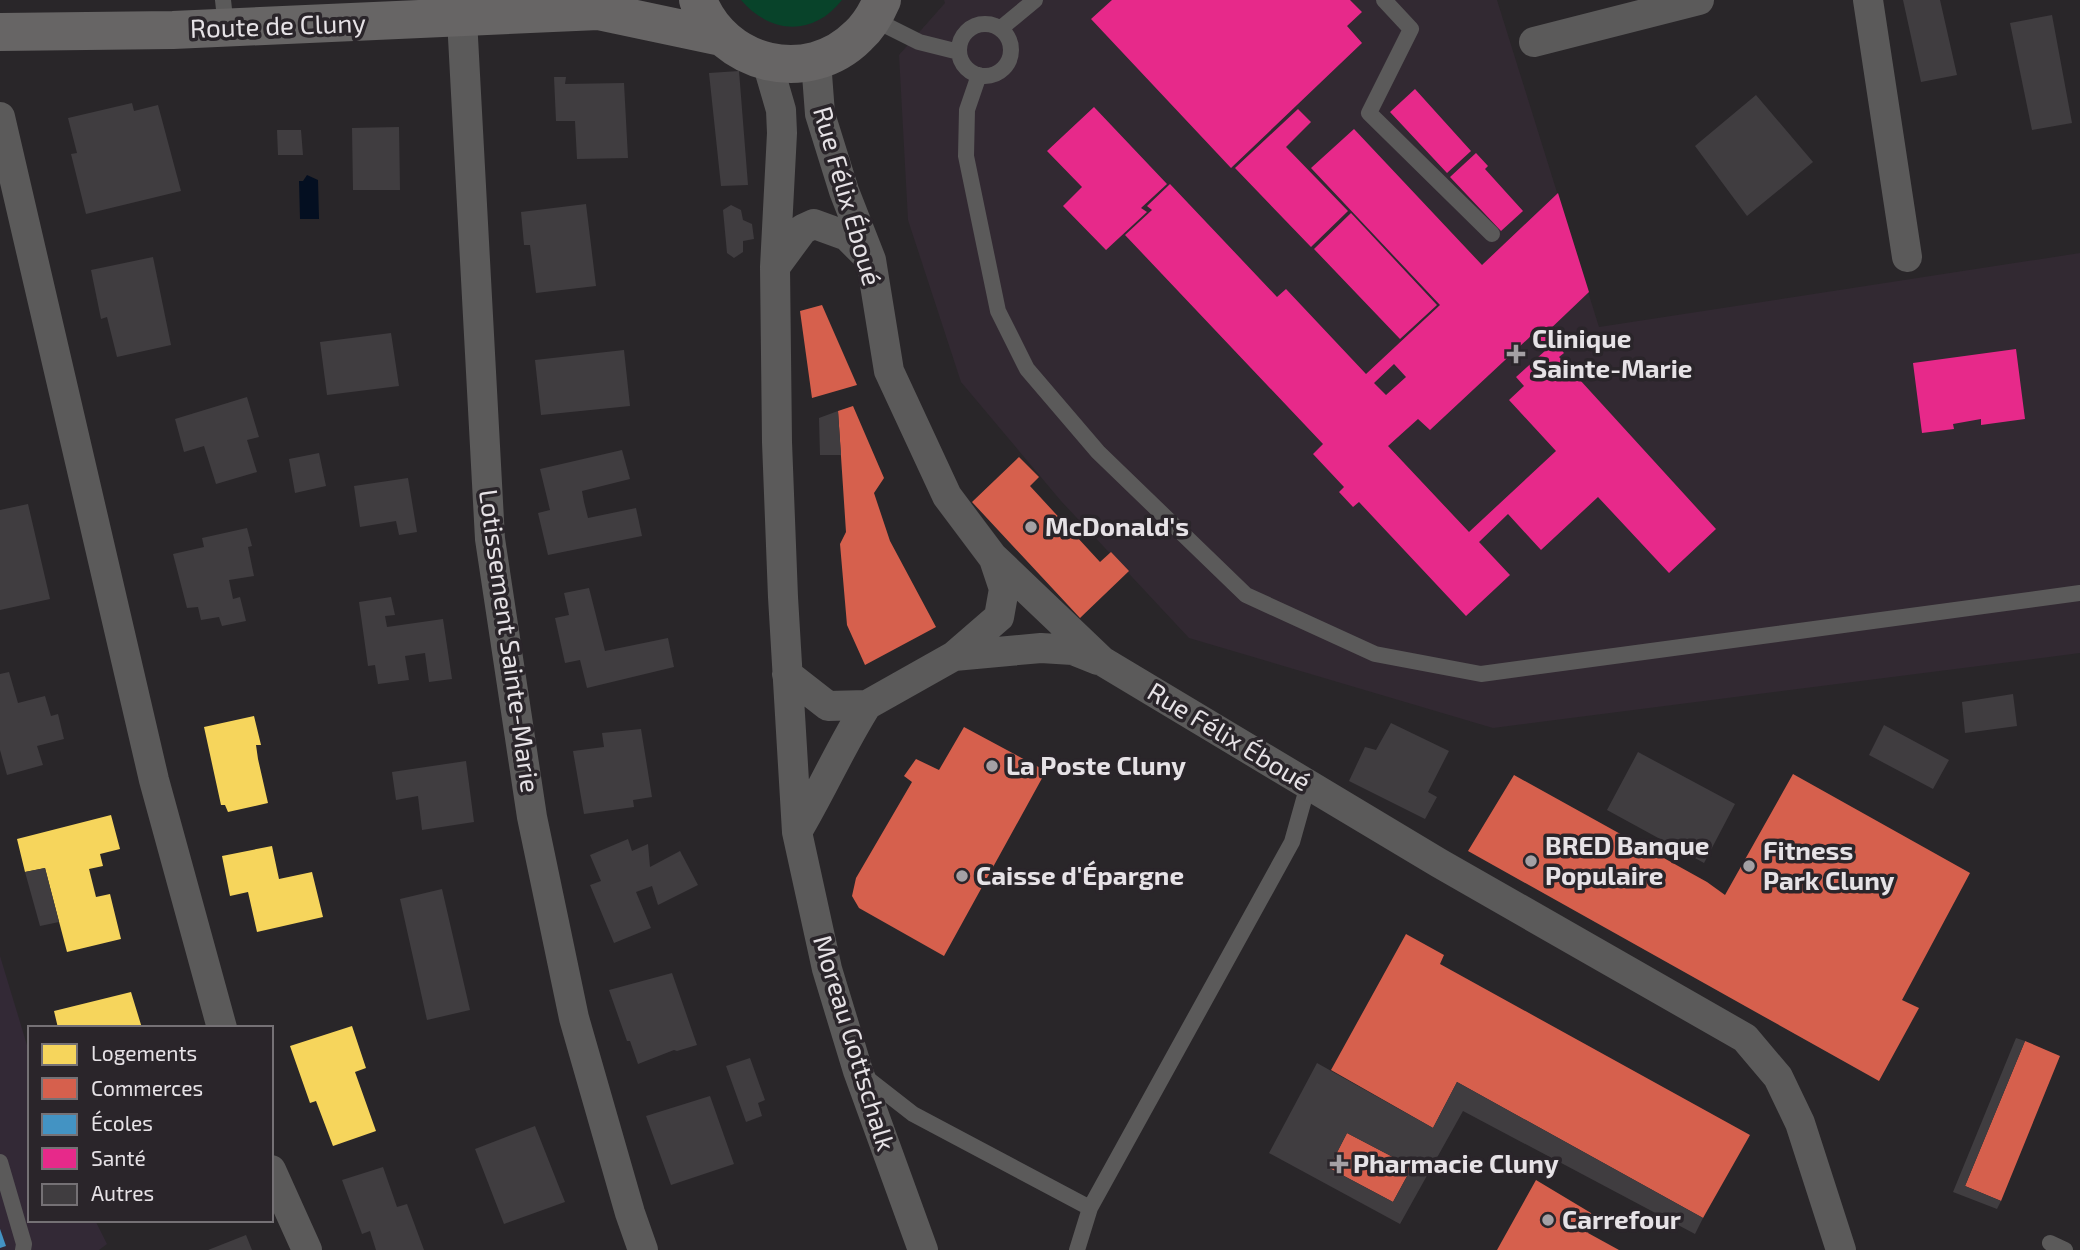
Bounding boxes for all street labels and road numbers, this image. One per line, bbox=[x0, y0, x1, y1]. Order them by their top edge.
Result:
street label: Route de Cluny bbox=[189, 6, 367, 43]
street label: Rue Félix Éboué bbox=[808, 102, 889, 289]
street label: Lotissement Sainte-Marie bbox=[474, 487, 547, 795]
street label: Rue Félix Éboué bbox=[1143, 675, 1317, 797]
street label: Moreau Gottschalk bbox=[808, 931, 903, 1154]

